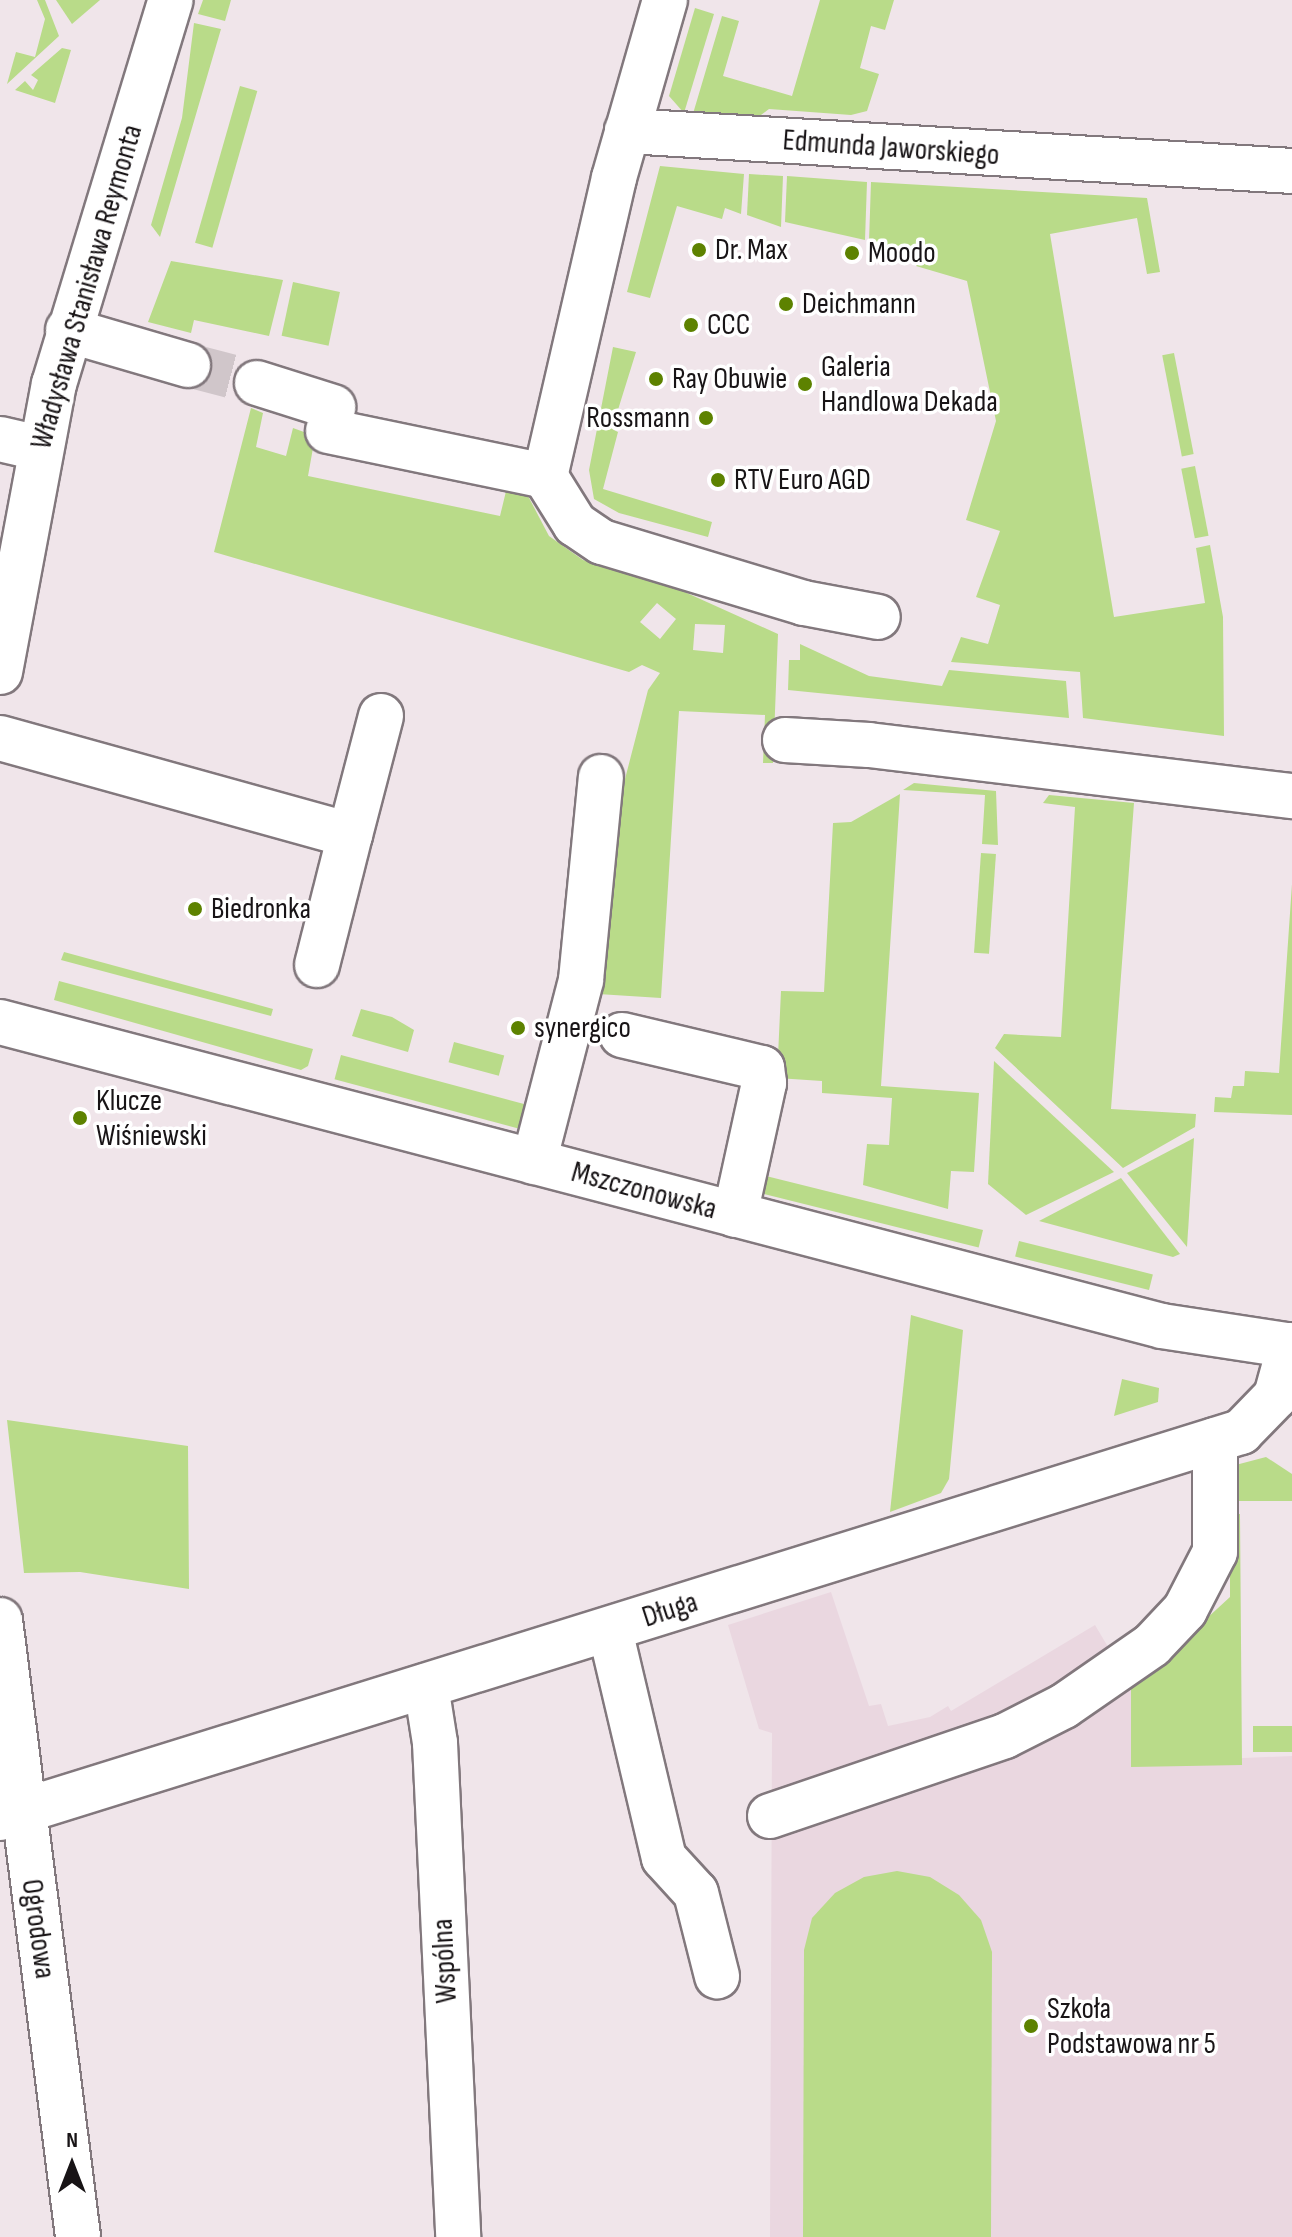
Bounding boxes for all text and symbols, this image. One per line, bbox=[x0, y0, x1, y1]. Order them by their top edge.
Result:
street label: Władysława Stanisława Reymonta bbox=[23, 121, 151, 453]
street label: Edmunda Jaworskiego bbox=[781, 122, 1001, 174]
place label: Dr. Max bbox=[715, 232, 788, 268]
place label: Moodo bbox=[868, 235, 936, 271]
marker: Dr. Max bbox=[690, 241, 708, 259]
marker: Moodo bbox=[843, 244, 861, 262]
place label: Deichmann bbox=[802, 286, 916, 322]
marker: Deichmann bbox=[777, 295, 795, 313]
place label: CCC bbox=[707, 307, 750, 343]
marker: CCC bbox=[682, 316, 700, 334]
place label: Galeria Handlowa Dekada bbox=[821, 349, 998, 420]
place label: Ray Obuwie bbox=[672, 361, 787, 397]
marker: Ray Obuwie bbox=[647, 370, 665, 388]
marker: Galeria Handlowa Dekada bbox=[796, 375, 814, 393]
place label: Rossmann bbox=[586, 400, 690, 436]
marker: Rossmann bbox=[697, 409, 715, 427]
place label: RTV Euro AGD bbox=[734, 462, 871, 498]
marker: RTV Euro AGD bbox=[709, 471, 727, 489]
place label: Biedronka bbox=[211, 891, 311, 927]
marker: Biedronka bbox=[186, 900, 204, 918]
place label: synergico bbox=[534, 1010, 631, 1046]
marker: synergico bbox=[509, 1019, 527, 1037]
place label: Klucze Wiśniewski bbox=[96, 1083, 207, 1154]
marker: Klucze Wiśniewski bbox=[71, 1109, 89, 1127]
street label: Mszczonowska bbox=[567, 1154, 721, 1228]
street label: Długa bbox=[638, 1584, 702, 1636]
street label: Ogrodowa bbox=[13, 1877, 63, 1981]
street label: Wspólna bbox=[425, 1918, 465, 2004]
place label: Szkoła Podstawowa nr 5 bbox=[1047, 1991, 1216, 2062]
marker: Szkoła Podstawowa nr 5 bbox=[1022, 2017, 1040, 2035]
north arrow bbox=[32, 2125, 112, 2205]
text: N bbox=[66, 2127, 78, 2154]

